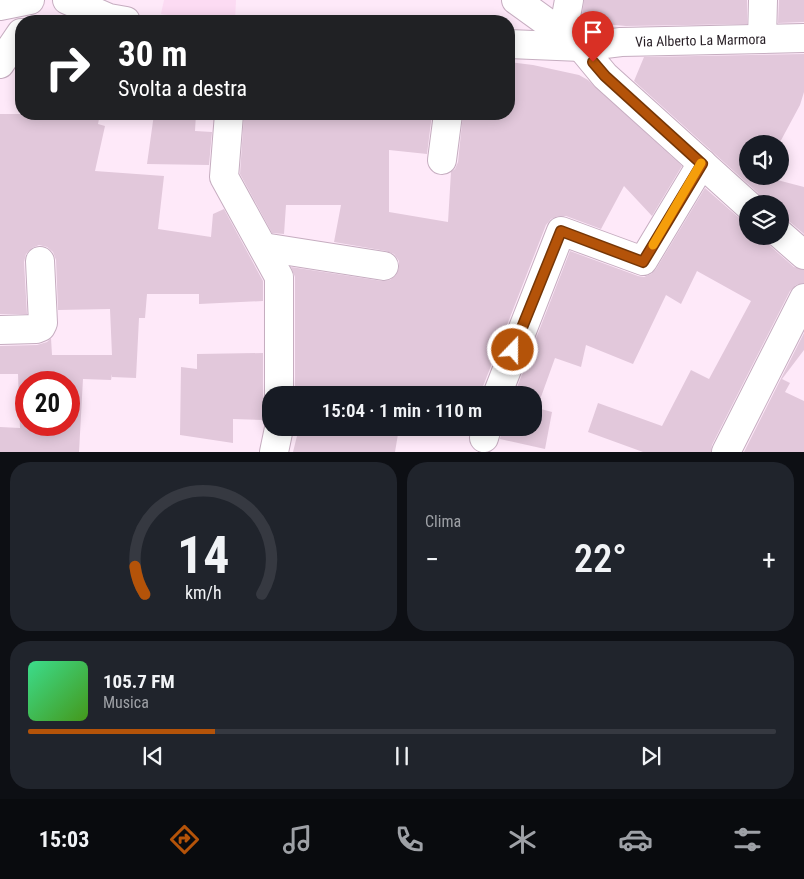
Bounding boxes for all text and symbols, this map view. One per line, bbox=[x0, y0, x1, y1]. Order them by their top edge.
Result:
pin bbox=[572, 11, 614, 62]
icon: arrive bbox=[579, 18, 607, 46]
street label: Via Alberto La Marmora bbox=[635, 31, 766, 50]
text: 30 m bbox=[118, 34, 187, 75]
icon: right bbox=[35, 35, 100, 100]
text: Svolta a destra bbox=[118, 76, 247, 101]
map controls bbox=[739, 135, 789, 245]
button: sound bbox=[739, 135, 789, 185]
button: layers bbox=[739, 195, 789, 245]
position arrow bbox=[486, 323, 538, 375]
speed limit sign: 20 bbox=[15, 371, 80, 436]
text: 15:04 · 1 min · 110 m bbox=[322, 399, 482, 422]
text: Clima bbox=[425, 512, 461, 531]
text: 14 bbox=[177, 525, 230, 586]
text: 22° bbox=[574, 537, 627, 581]
text: − bbox=[425, 543, 439, 576]
text: + bbox=[762, 543, 776, 576]
text: km/h bbox=[185, 582, 222, 603]
text: 105.7 FM bbox=[103, 670, 175, 693]
text: Musica bbox=[103, 693, 149, 712]
icon: previous bbox=[139, 742, 167, 770]
icon: pause bbox=[388, 742, 416, 770]
icon: next bbox=[637, 742, 665, 770]
icon: directions bbox=[167, 822, 202, 857]
icon: music bbox=[280, 822, 315, 857]
icon: phone bbox=[392, 822, 427, 857]
icon: climate bbox=[505, 822, 540, 857]
icon: car bbox=[618, 822, 653, 857]
icon: filters bbox=[730, 822, 765, 857]
text: 15:03 bbox=[39, 827, 89, 852]

